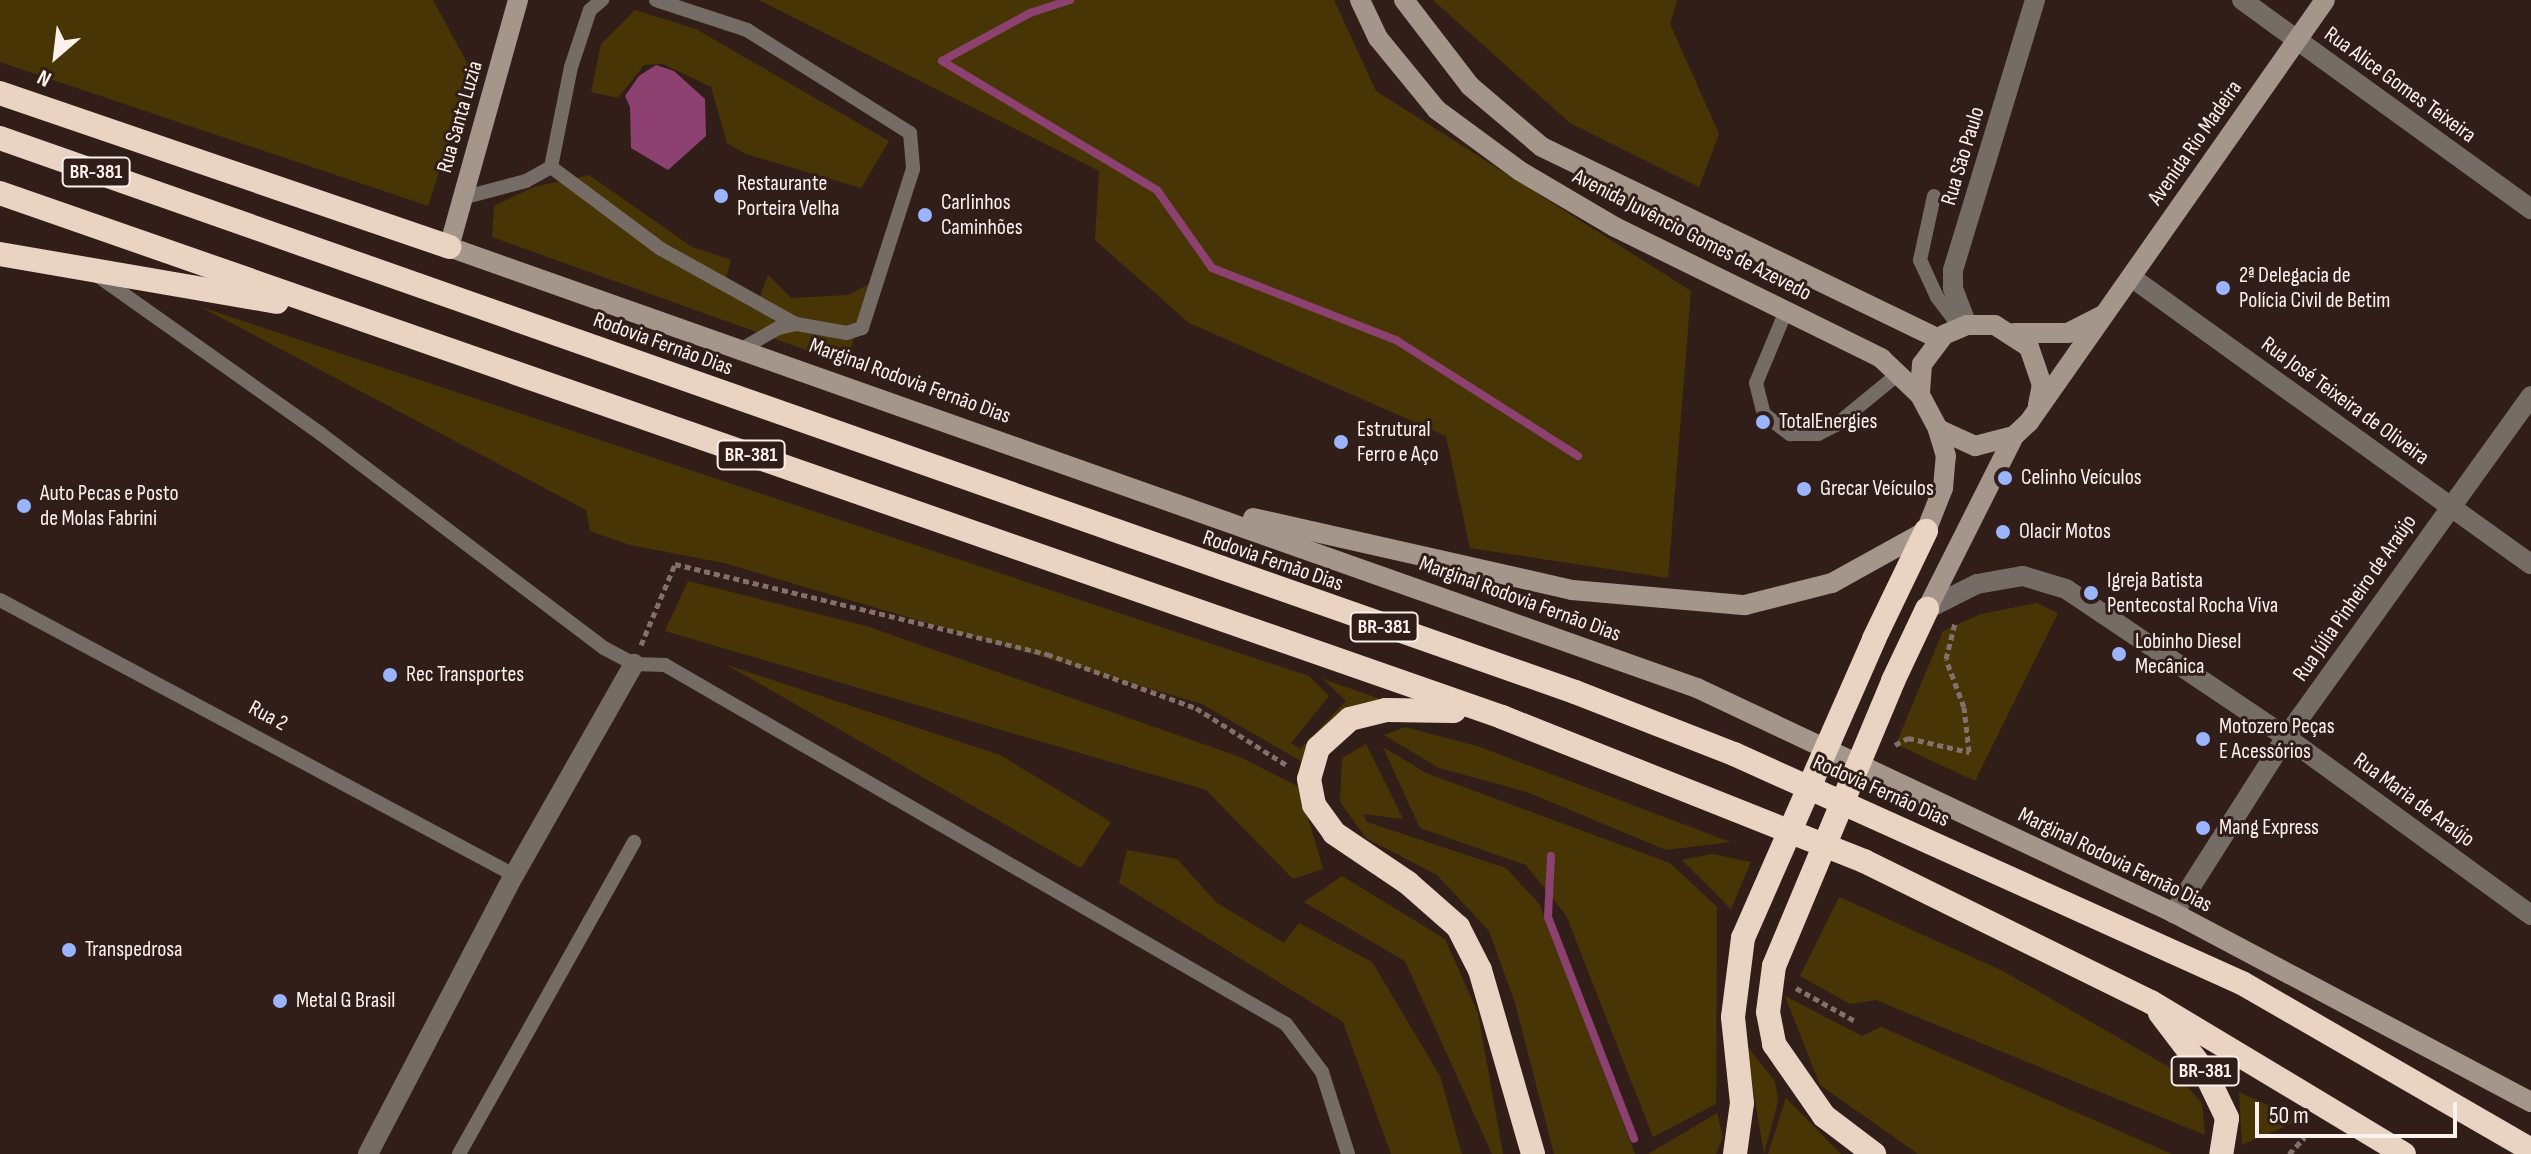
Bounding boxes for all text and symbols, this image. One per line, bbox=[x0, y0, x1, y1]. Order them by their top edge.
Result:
north arrow bbox=[16, 16, 96, 96]
street label: Rua Alice Gomes Teixeira bbox=[2319, 21, 2481, 149]
street label: Rua Santa Luzia bbox=[431, 58, 489, 176]
text: N bbox=[33, 63, 56, 92]
street label: Avenida Rio Madeira bbox=[2142, 76, 2248, 210]
street label: Rua São Paulo bbox=[1936, 103, 1990, 209]
road number: BR-381 bbox=[60, 156, 132, 188]
street label: Avenida Juvêncio Gomes de Azevedo bbox=[1568, 163, 1816, 307]
place label: Restaurante Porteira Velha bbox=[737, 170, 839, 222]
marker: Restaurante Porteira Velha bbox=[712, 187, 730, 205]
place label: Carlinhos Caminhões bbox=[941, 189, 1023, 240]
marker: Carlinhos Caminhões bbox=[916, 206, 934, 224]
place label: 2ª Delegacia de Polícia Civil de Betim bbox=[2239, 262, 2390, 314]
marker: 2ª Delegacia de Polícia Civil de Betim bbox=[2214, 279, 2232, 297]
street label: Rodovia Fernão Dias bbox=[590, 307, 736, 381]
street label: Rua José Teixeira de Oliveira bbox=[2256, 331, 2434, 471]
street label: Marginal Rodovia Fernão Dias bbox=[806, 332, 1014, 430]
place label: TotalEnergies bbox=[1779, 409, 1877, 435]
marker: TotalEnergies bbox=[1754, 413, 1772, 431]
place label: Estrutural Ferro e Aço bbox=[1357, 416, 1439, 468]
marker: Estrutural Ferro e Aço bbox=[1332, 433, 1350, 451]
road number: BR-381 bbox=[715, 439, 787, 471]
place label: Celinho Veículos bbox=[2021, 465, 2142, 491]
marker: Celinho Veículos bbox=[1996, 469, 2014, 487]
place label: Grecar Veículos bbox=[1820, 476, 1934, 502]
place label: Auto Pecas e Posto de Molas Fabrini bbox=[40, 480, 179, 532]
marker: Grecar Veículos bbox=[1795, 480, 1813, 498]
marker: Auto Pecas e Posto de Molas Fabrini bbox=[15, 497, 33, 515]
street label: Rua Júlia Pinheiro de Araújo bbox=[2288, 510, 2422, 686]
place label: Olacir Motos bbox=[2019, 519, 2111, 545]
marker: Olacir Motos bbox=[1994, 523, 2012, 541]
street label: Rodovia Fernão Dias bbox=[1199, 525, 1347, 597]
street label: Marginal Rodovia Fernão Dias bbox=[1416, 550, 1624, 648]
place label: Igreja Batista Pentecostal Rocha Viva bbox=[2107, 567, 2278, 618]
marker: Igreja Batista Pentecostal Rocha Viva bbox=[2082, 584, 2100, 602]
road number: BR-381 bbox=[1348, 611, 1420, 643]
place label: Lobinho Diesel Mecânica bbox=[2135, 628, 2241, 680]
marker: Lobinho Diesel Mecânica bbox=[2110, 645, 2128, 663]
place label: Rec Transportes bbox=[406, 662, 524, 688]
marker: Rec Transportes bbox=[381, 666, 399, 684]
street label: Rua 2 bbox=[244, 695, 292, 737]
place label: Motozero Peças E Acessórios bbox=[2219, 713, 2335, 764]
marker: Motozero Peças E Acessórios bbox=[2194, 730, 2212, 748]
street label: Rua Maria de Araújo bbox=[2348, 747, 2480, 853]
street label: Rodovia Fernão Dias bbox=[1809, 749, 1953, 833]
street label: Marginal Rodovia Fernão Dias bbox=[2014, 802, 2216, 918]
place label: Mang Express bbox=[2219, 815, 2319, 841]
marker: Mang Express bbox=[2194, 819, 2212, 837]
place label: Transpedrosa bbox=[85, 937, 183, 963]
marker: Transpedrosa bbox=[60, 941, 78, 959]
place label: Metal G Brasil bbox=[296, 988, 395, 1014]
marker: Metal G Brasil bbox=[271, 992, 289, 1010]
road number: BR-381 bbox=[2169, 1055, 2241, 1087]
scale bar bbox=[2259, 1086, 2461, 1136]
text: 50 m bbox=[2269, 1101, 2309, 1130]

